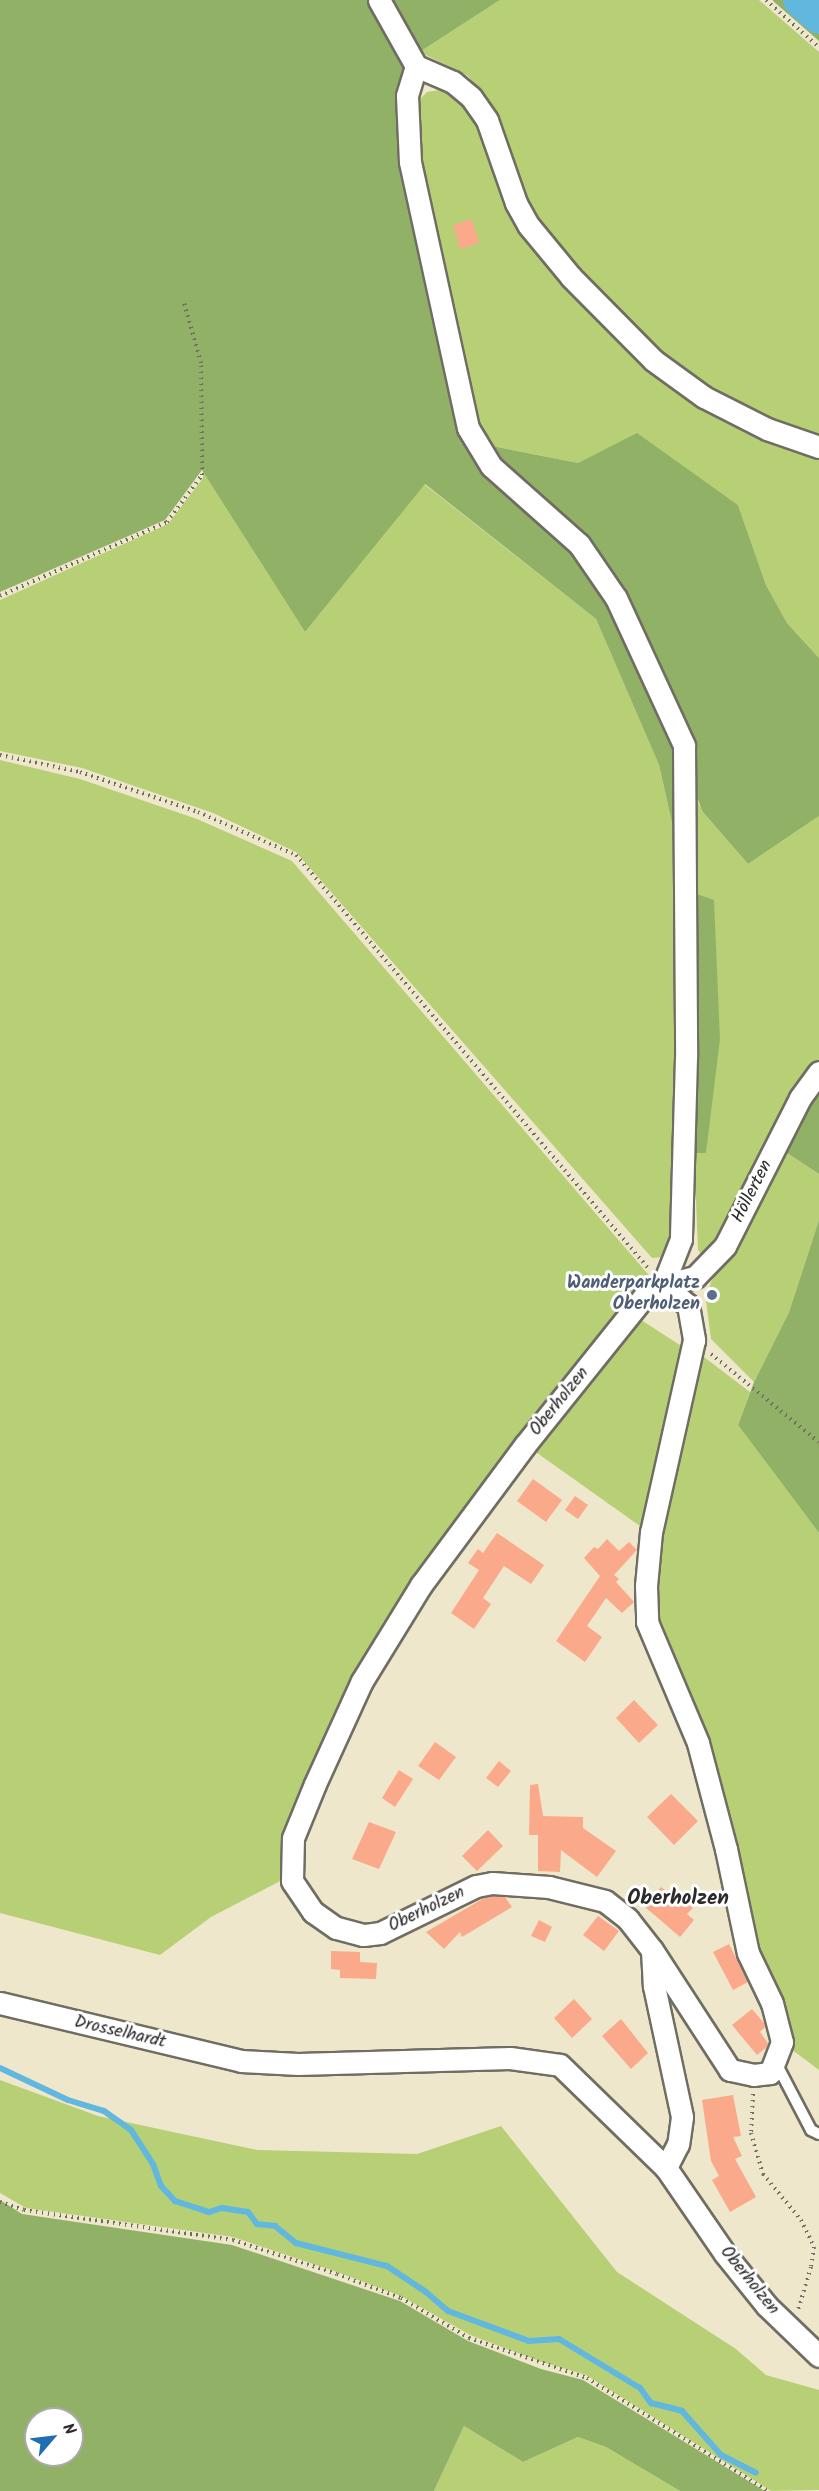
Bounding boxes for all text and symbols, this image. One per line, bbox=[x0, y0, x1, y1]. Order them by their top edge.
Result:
street label: Höllerten bbox=[728, 1157, 778, 1227]
place label: Wanderparkplatz Oberholzen bbox=[567, 1274, 700, 1316]
marker: Wanderparkplatz Oberholzen bbox=[705, 1288, 719, 1302]
street label: Oberholzen bbox=[526, 1363, 594, 1441]
street label: Oberholzen bbox=[385, 1882, 469, 1938]
district label: Oberholzen bbox=[627, 1886, 729, 1912]
street label: Drosselhardt bbox=[72, 2012, 168, 2054]
street label: Oberholzen bbox=[715, 2242, 783, 2320]
north arrow bbox=[24, 2407, 84, 2467]
text: N bbox=[55, 2419, 82, 2440]

